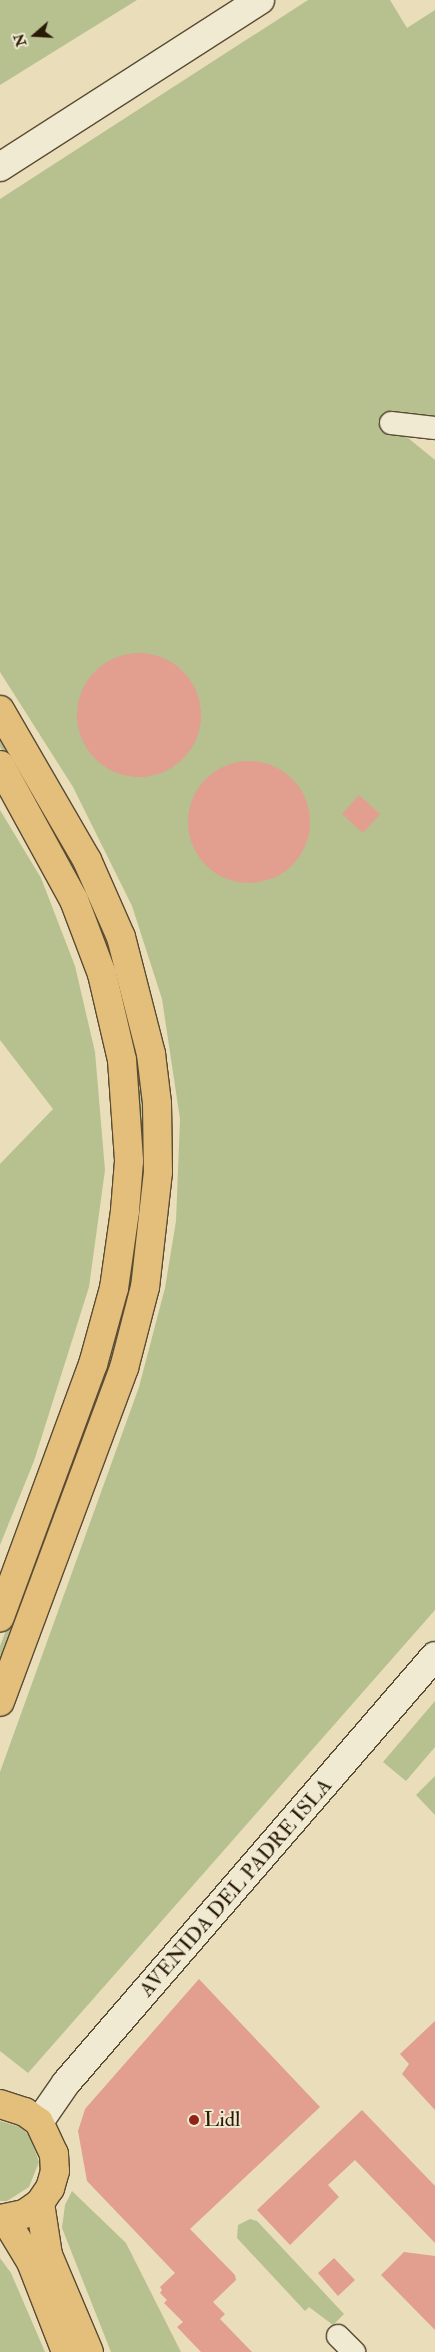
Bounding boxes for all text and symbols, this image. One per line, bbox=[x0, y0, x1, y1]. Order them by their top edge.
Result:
north arrow bbox=[10, 10, 60, 60]
text: N bbox=[10, 31, 30, 49]
street label: AVENIDA DEL PADRE ISLA bbox=[134, 1774, 338, 2002]
place label: Lidl bbox=[204, 2107, 240, 2133]
marker: Lidl bbox=[188, 2114, 200, 2126]

